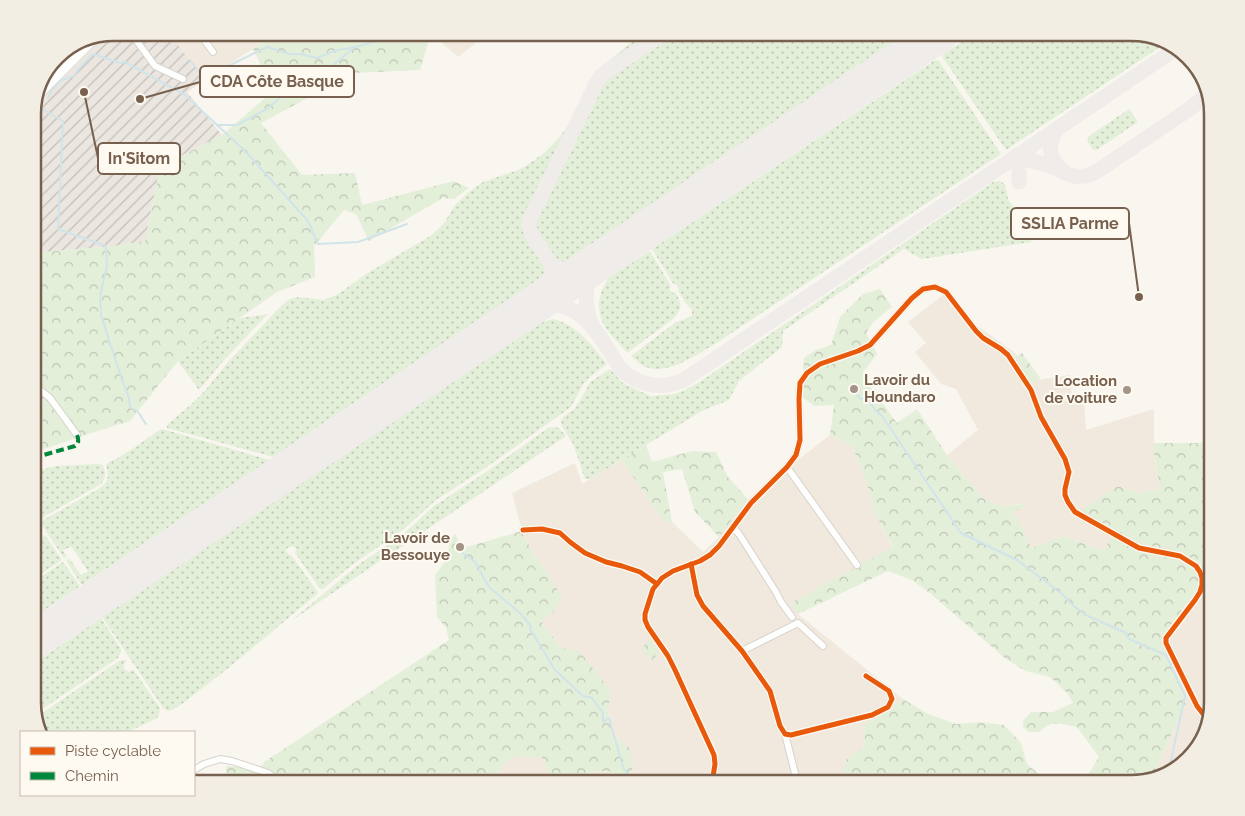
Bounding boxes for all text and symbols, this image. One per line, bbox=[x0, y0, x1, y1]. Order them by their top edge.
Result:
callout: CDA Côte Basque bbox=[200, 66, 354, 97]
text: CDA Côte Basque bbox=[210, 72, 344, 91]
callout: In'Sitom bbox=[98, 143, 180, 174]
text: In'Sitom bbox=[108, 149, 170, 168]
callout: SSLIA Parme bbox=[1011, 208, 1129, 239]
text: SSLIA Parme bbox=[1021, 214, 1119, 233]
place label: Lavoir du Houndaro bbox=[864, 371, 936, 406]
place label: Location de voiture bbox=[1045, 372, 1117, 407]
marker: Lavoir du Houndaro bbox=[848, 383, 860, 395]
marker: Location de voiture bbox=[1121, 384, 1133, 396]
place label: Lavoir de Bessouye bbox=[381, 529, 450, 564]
marker: Lavoir de Bessouye bbox=[454, 541, 466, 553]
legend bbox=[20, 731, 195, 796]
text: Piste cyclable bbox=[65, 742, 161, 760]
text: Chemin bbox=[65, 767, 119, 785]

